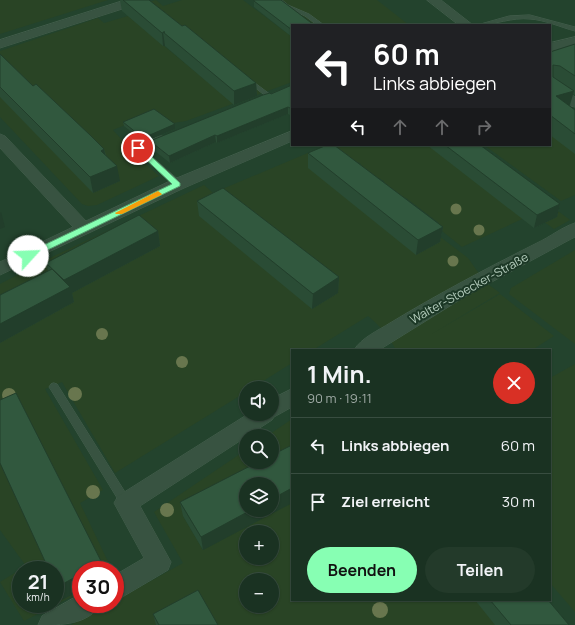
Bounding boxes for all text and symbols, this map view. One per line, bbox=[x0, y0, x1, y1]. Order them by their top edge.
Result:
text: 60 m bbox=[373, 35, 440, 73]
icon: left bbox=[307, 40, 359, 92]
text: Links abbiegen bbox=[373, 71, 497, 95]
icon: left bbox=[347, 116, 369, 138]
icon: ahead bbox=[389, 116, 411, 138]
icon: ahead bbox=[431, 116, 453, 138]
icon: right bbox=[473, 116, 495, 138]
pin bbox=[121, 131, 155, 165]
icon: arrive bbox=[127, 137, 149, 159]
position arrow bbox=[7, 235, 49, 277]
street label: Walter-Stoecker-Straße bbox=[407, 248, 531, 328]
text: 1 Min. bbox=[307, 357, 372, 390]
button: close bbox=[493, 362, 535, 404]
map controls bbox=[239, 381, 279, 613]
button: sound bbox=[239, 381, 279, 421]
text: 90 m · 19:11 bbox=[307, 389, 372, 407]
button: search bbox=[239, 429, 279, 469]
icon: left bbox=[307, 435, 329, 457]
text: Links abbiegen bbox=[341, 435, 449, 456]
text: 60 m bbox=[501, 435, 535, 456]
button: layers bbox=[239, 477, 279, 517]
icon: arrive bbox=[307, 491, 329, 513]
text: Ziel erreicht bbox=[341, 491, 430, 512]
text: 30 m bbox=[502, 491, 535, 512]
button: + bbox=[239, 525, 279, 565]
button: Beenden bbox=[307, 547, 417, 593]
button: Teilen bbox=[425, 547, 535, 593]
speed limit sign: 30 bbox=[72, 561, 124, 613]
text: 21 bbox=[28, 568, 48, 595]
button: − bbox=[239, 573, 279, 613]
text: km/h bbox=[26, 590, 50, 604]

